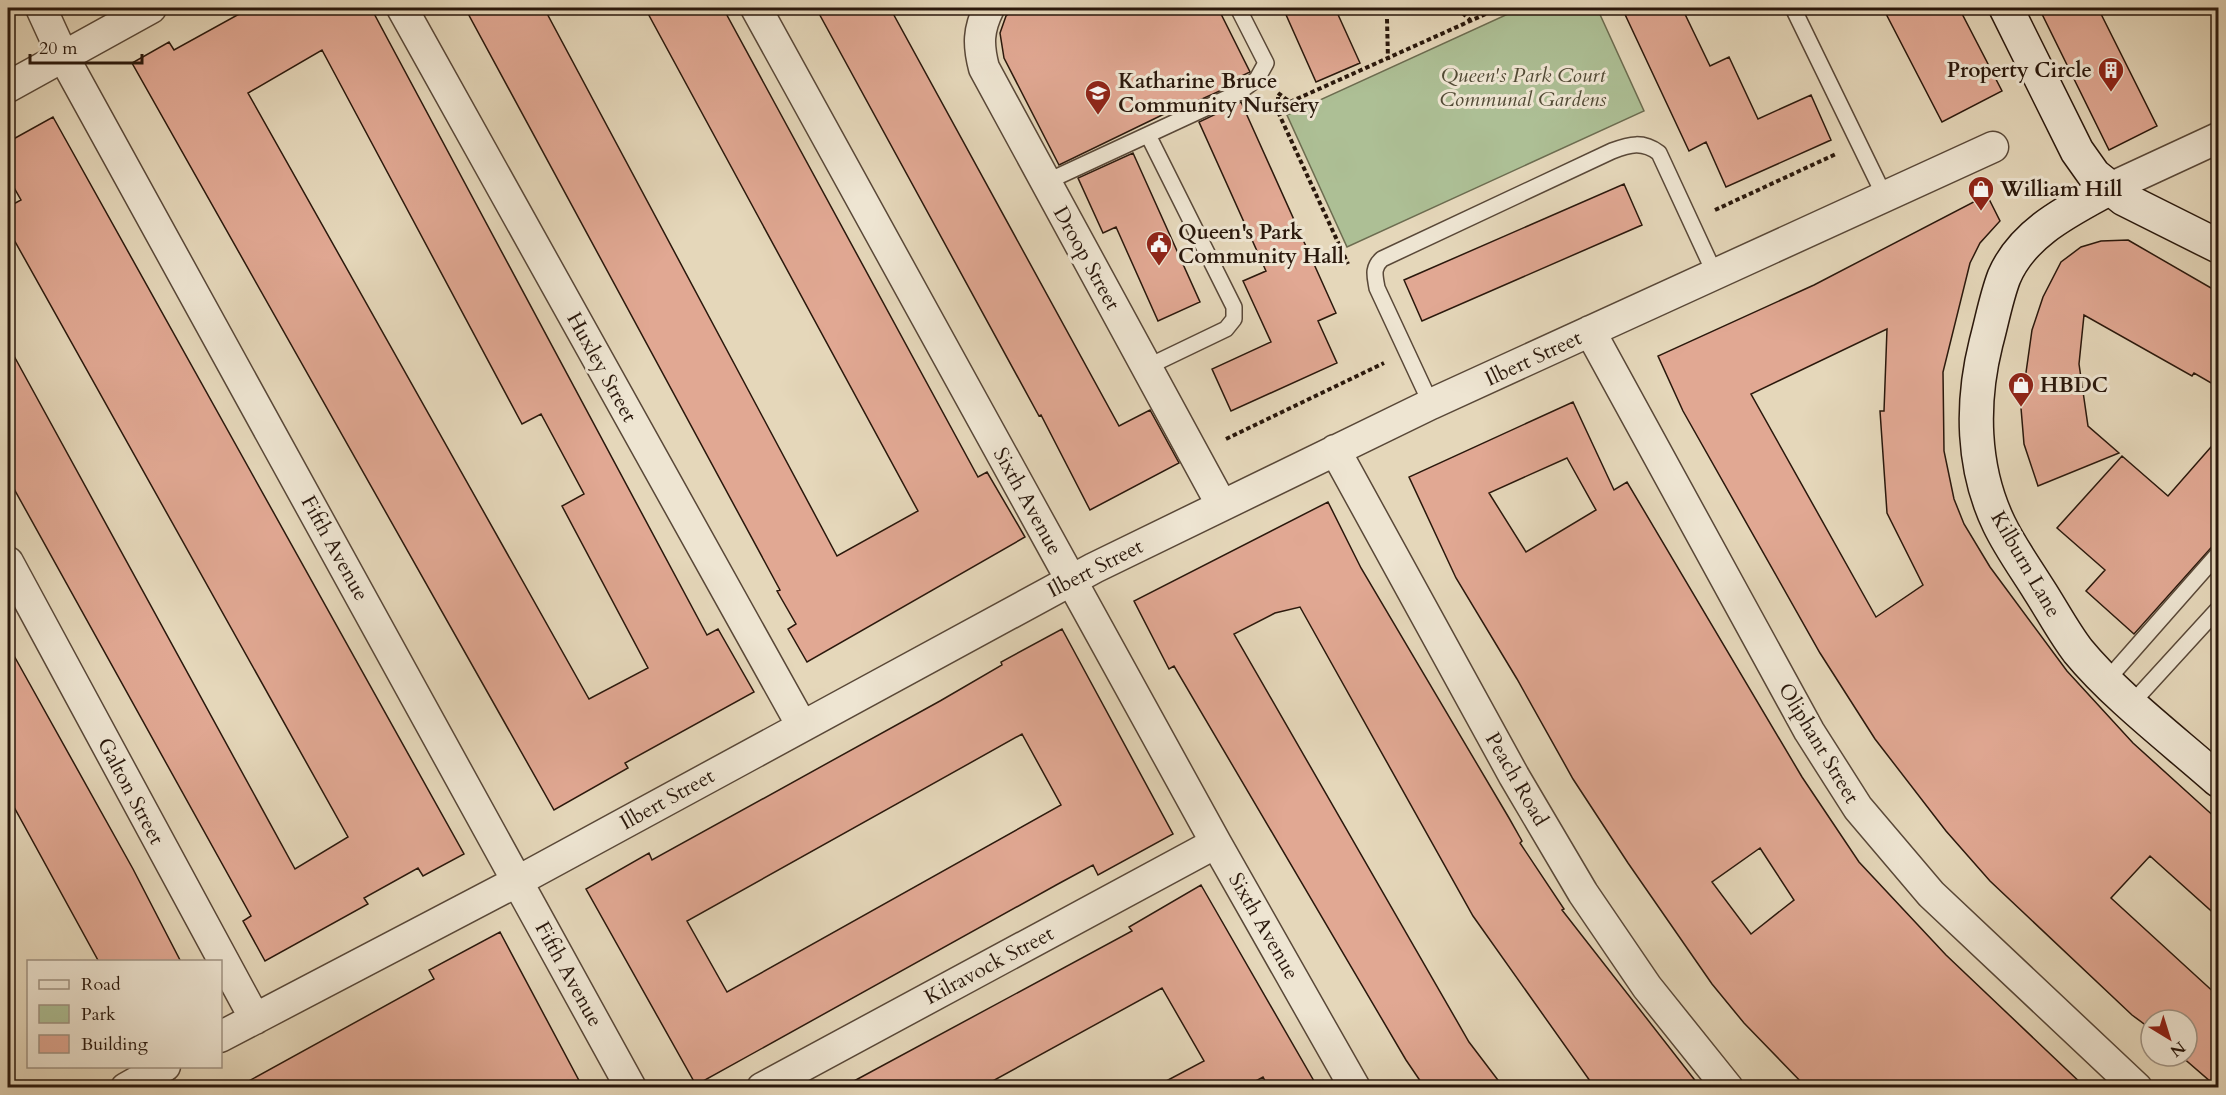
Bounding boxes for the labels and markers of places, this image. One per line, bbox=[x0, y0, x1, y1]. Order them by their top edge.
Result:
building icon: Property Circle bbox=[2096, 55, 2126, 93]
place label: Property Circle bbox=[1947, 56, 2092, 85]
place label: Katharine Bruce Community Nursery bbox=[1118, 67, 1319, 120]
school or university icon: Katharine Bruce Community Nursery bbox=[1083, 78, 1113, 116]
shop icon: William Hill bbox=[1966, 174, 1996, 212]
place label: William Hill bbox=[1999, 175, 2122, 204]
place label: Queen's Park Community Hall bbox=[1178, 218, 1344, 271]
public building icon: Queen's Park Community Hall bbox=[1144, 229, 1174, 267]
shop icon: HBDC bbox=[2006, 370, 2036, 408]
place label: HBDC bbox=[2040, 371, 2108, 400]

